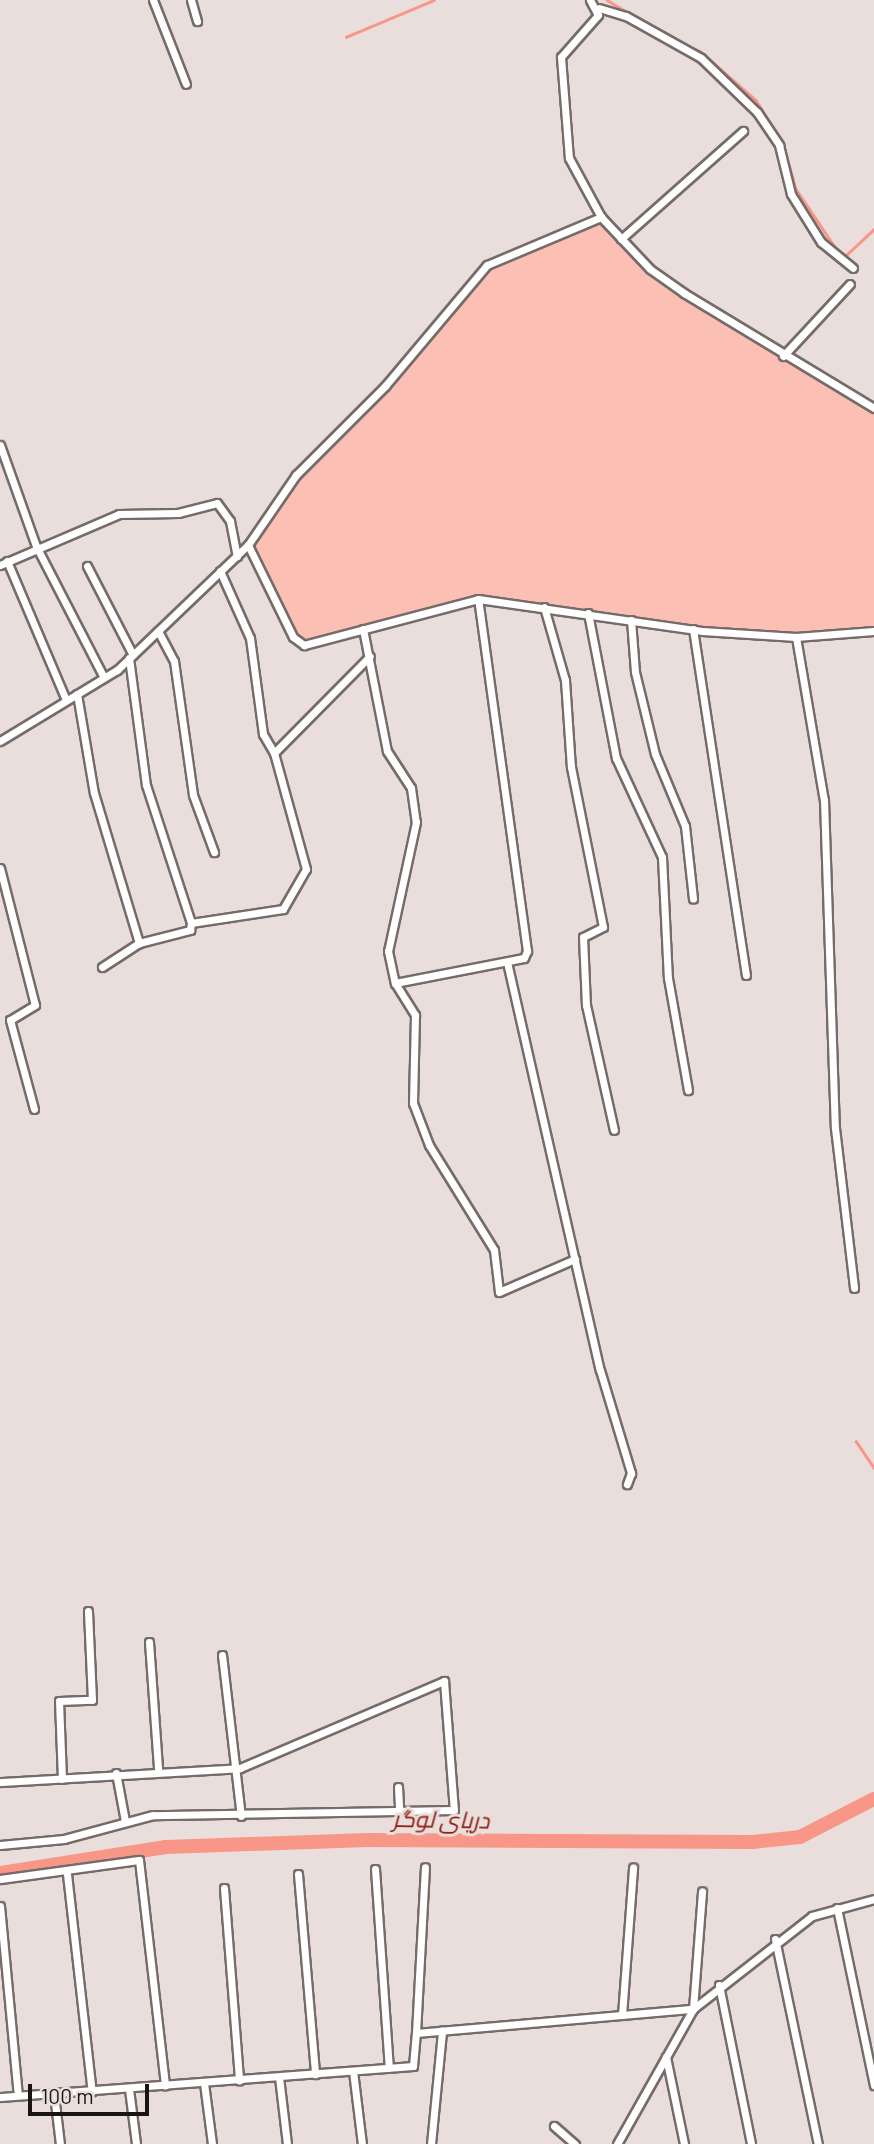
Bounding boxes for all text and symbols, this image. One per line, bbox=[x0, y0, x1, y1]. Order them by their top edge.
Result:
water label: دریای لوگر bbox=[392, 1804, 490, 1834]
scale bar bbox=[32, 2070, 152, 2114]
text: 100 m bbox=[41, 2083, 94, 2108]

